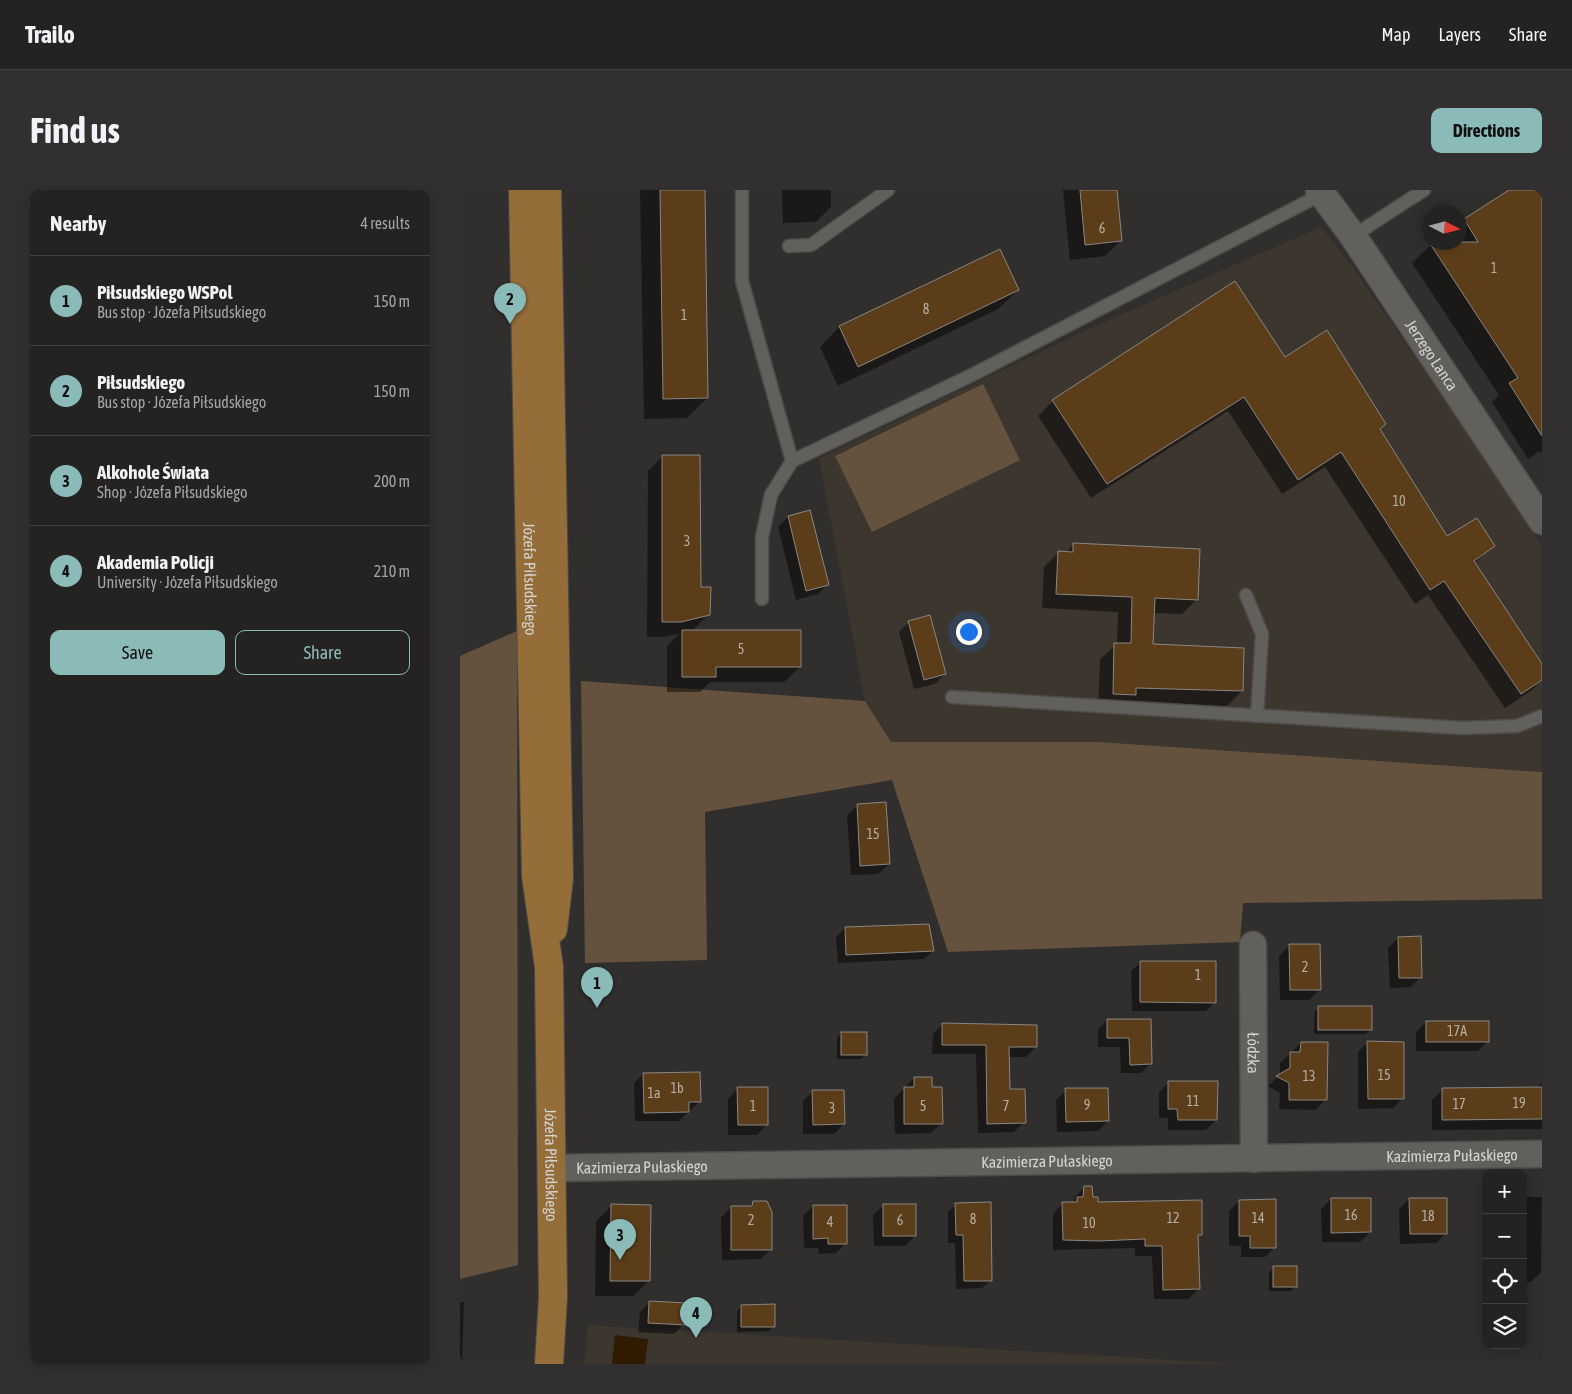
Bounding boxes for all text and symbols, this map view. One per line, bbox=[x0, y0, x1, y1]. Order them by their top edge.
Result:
text: Trailo bbox=[25, 21, 75, 48]
text: Map bbox=[1381, 24, 1410, 45]
text: Layers bbox=[1438, 24, 1481, 45]
text: Share bbox=[1509, 24, 1547, 45]
button: Directions bbox=[1431, 108, 1542, 153]
text: Find us bbox=[30, 110, 120, 150]
north arrow bbox=[1422, 205, 1467, 250]
text: Nearby bbox=[50, 211, 106, 235]
text: 4 results bbox=[360, 214, 410, 232]
house number: 6 bbox=[1099, 220, 1106, 236]
house number: 1 bbox=[1491, 260, 1497, 276]
text: Piłsudskiego WSPol bbox=[97, 281, 233, 303]
pin: 2 bbox=[494, 283, 526, 324]
text: 1 bbox=[62, 292, 70, 310]
text: 150 m bbox=[374, 292, 410, 310]
house number: 8 bbox=[923, 301, 930, 317]
text: Bus stop · Józefa Piłsudskiego bbox=[97, 303, 266, 321]
house number: 1 bbox=[681, 307, 687, 323]
street label: Jerzego Lanca bbox=[1402, 316, 1462, 394]
text: Piłsudskiego bbox=[97, 371, 185, 393]
text: 2 bbox=[62, 382, 70, 400]
text: 150 m bbox=[374, 382, 410, 400]
text: Bus stop · Józefa Piłsudskiego bbox=[97, 393, 266, 411]
text: Alkohole Świata bbox=[97, 461, 209, 483]
text: 3 bbox=[62, 472, 70, 490]
text: 200 m bbox=[374, 472, 410, 490]
text: Shop · Józefa Piłsudskiego bbox=[97, 483, 247, 501]
house number: 10 bbox=[1392, 493, 1406, 509]
street label: Józefa Piłsudskiego bbox=[520, 522, 540, 636]
house number: 3 bbox=[684, 533, 690, 549]
text: Akademia Policji bbox=[97, 551, 214, 573]
text: 4 bbox=[62, 562, 70, 580]
text: 210 m bbox=[374, 562, 410, 580]
text: University · Józefa Piłsudskiego bbox=[97, 573, 278, 591]
your location bbox=[956, 619, 982, 645]
button: Save bbox=[50, 630, 225, 675]
button: Share bbox=[235, 630, 410, 675]
house number: 5 bbox=[738, 641, 744, 657]
house number: 15 bbox=[866, 826, 880, 842]
house number: 2 bbox=[1302, 959, 1308, 975]
pin: 1 bbox=[581, 967, 613, 1008]
house number: 1 bbox=[1195, 967, 1201, 983]
house number: 17A bbox=[1447, 1023, 1467, 1039]
street label: Łódzka bbox=[1244, 1032, 1263, 1074]
house number: 15 bbox=[1377, 1067, 1391, 1083]
house number: 13 bbox=[1302, 1068, 1316, 1084]
house number: 1b bbox=[670, 1080, 684, 1096]
house number: 1a bbox=[647, 1085, 661, 1101]
house number: 11 bbox=[1186, 1093, 1200, 1109]
house number: 19 bbox=[1512, 1095, 1526, 1111]
house number: 17 bbox=[1452, 1096, 1466, 1112]
house number: 9 bbox=[1084, 1097, 1090, 1113]
house number: 1 bbox=[750, 1098, 756, 1114]
house number: 5 bbox=[920, 1098, 926, 1114]
house number: 7 bbox=[1003, 1098, 1009, 1114]
house number: 3 bbox=[829, 1100, 835, 1116]
street label: Józefa Piłsudskiego bbox=[542, 1108, 561, 1222]
street label: Kazimierza Pułaskiego bbox=[1386, 1145, 1518, 1165]
street label: Kazimierza Pułaskiego bbox=[981, 1151, 1113, 1171]
street label: Kazimierza Pułaskiego bbox=[576, 1157, 708, 1177]
map controls bbox=[1482, 1169, 1527, 1349]
button: + bbox=[1482, 1169, 1527, 1214]
house number: 16 bbox=[1344, 1207, 1358, 1223]
house number: 18 bbox=[1421, 1208, 1435, 1224]
house number: 12 bbox=[1166, 1210, 1180, 1226]
house number: 14 bbox=[1251, 1210, 1265, 1226]
house number: 8 bbox=[970, 1211, 977, 1227]
house number: 2 bbox=[748, 1212, 754, 1228]
house number: 6 bbox=[897, 1212, 904, 1228]
house number: 4 bbox=[827, 1214, 834, 1230]
button: − bbox=[1482, 1214, 1527, 1259]
house number: 10 bbox=[1082, 1215, 1096, 1231]
pin: 3 bbox=[604, 1219, 636, 1260]
button: locate bbox=[1482, 1259, 1527, 1304]
pin: 4 bbox=[680, 1297, 712, 1338]
button: layers bbox=[1482, 1304, 1527, 1349]

